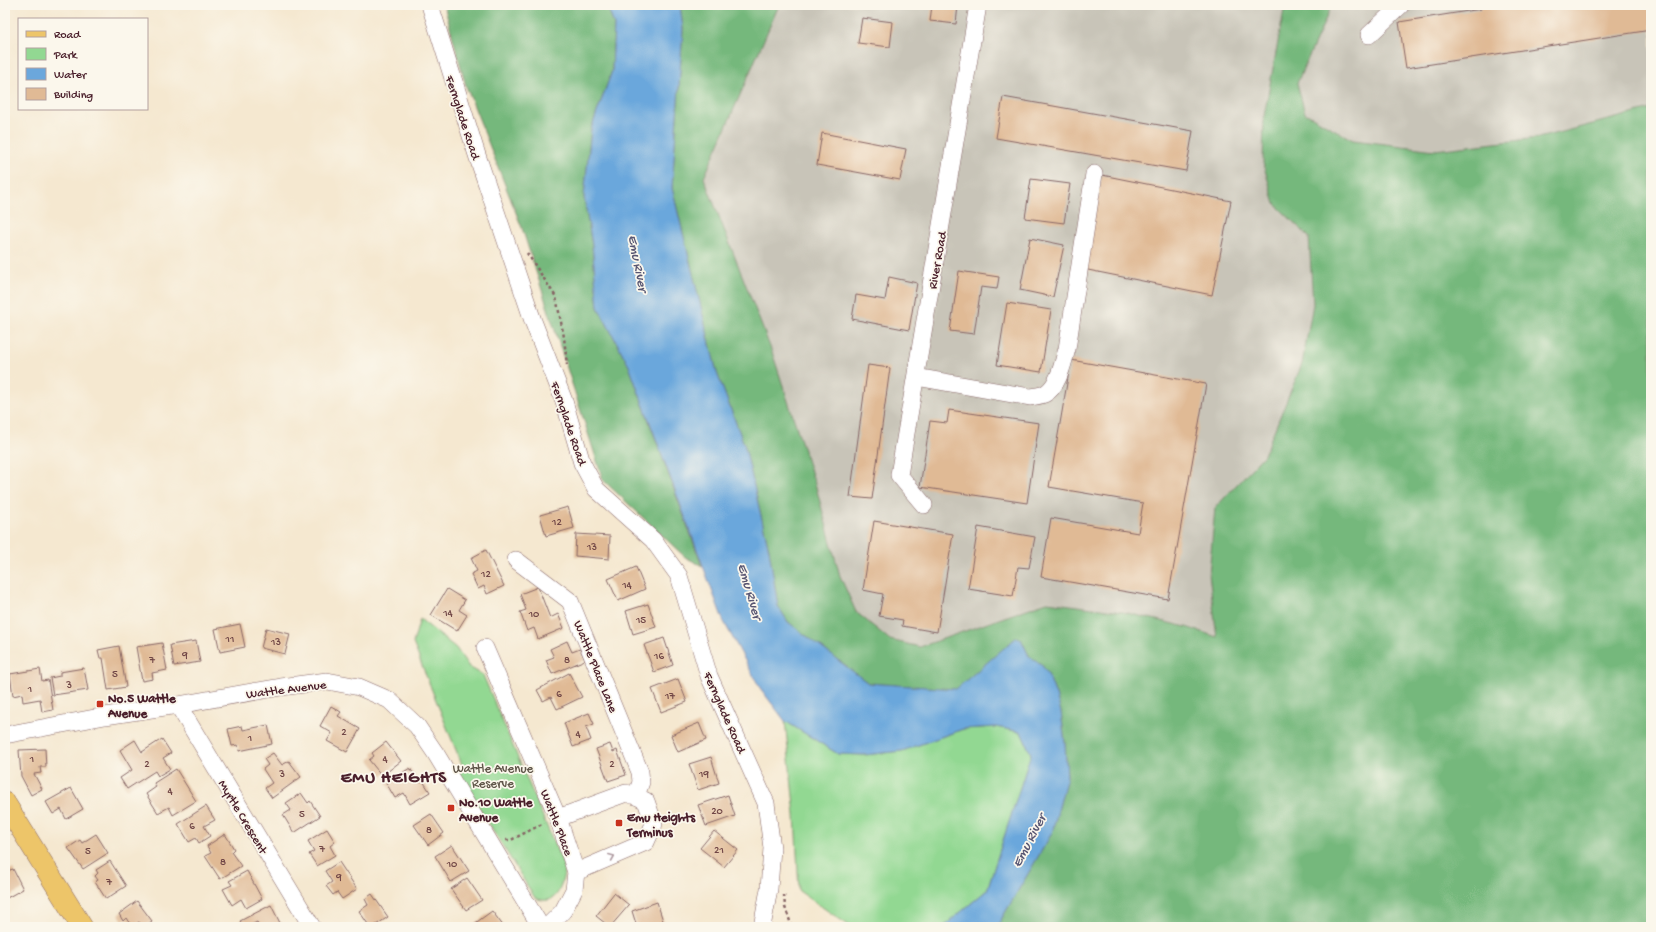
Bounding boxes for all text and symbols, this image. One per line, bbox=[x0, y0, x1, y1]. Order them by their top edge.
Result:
legend bbox=[18, 18, 148, 110]
text: Road bbox=[54, 29, 81, 43]
text: Park bbox=[53, 49, 79, 63]
text: Water bbox=[54, 69, 88, 83]
street label: Fernglade Road bbox=[441, 73, 483, 163]
text: Building bbox=[53, 89, 93, 103]
street label: River Road bbox=[926, 229, 951, 290]
water label: Emu River bbox=[623, 234, 651, 296]
street label: Fernglade Road bbox=[546, 379, 589, 469]
house number: 12 bbox=[551, 517, 563, 529]
house number: 13 bbox=[586, 542, 597, 554]
water label: Emu River bbox=[733, 562, 765, 624]
house number: 12 bbox=[480, 569, 492, 581]
house number: 14 bbox=[621, 580, 633, 592]
house number: 14 bbox=[442, 608, 454, 620]
house number: 10 bbox=[528, 609, 539, 621]
house number: 15 bbox=[635, 615, 646, 627]
street label: Wattle Place Lane bbox=[569, 619, 620, 715]
house number: 11 bbox=[225, 634, 234, 646]
house number: 13 bbox=[270, 637, 281, 649]
house number: 9 bbox=[181, 650, 188, 662]
house number: 16 bbox=[653, 651, 664, 663]
house number: 7 bbox=[148, 655, 155, 667]
house number: 8 bbox=[564, 655, 570, 667]
house number: 5 bbox=[112, 669, 118, 681]
street label: Fernglade Road bbox=[699, 669, 749, 757]
street label: Wattle Avenue bbox=[245, 678, 328, 703]
house number: 3 bbox=[65, 680, 72, 692]
house number: 1 bbox=[27, 684, 32, 696]
house number: 6 bbox=[556, 689, 562, 701]
house number: 17 bbox=[664, 691, 675, 703]
place label: No.5 Wattle Avenue bbox=[107, 692, 177, 722]
marker: No.5 Wattle Avenue bbox=[95, 699, 105, 709]
house number: 2 bbox=[341, 727, 347, 739]
house number: 4 bbox=[575, 729, 581, 741]
house number: 1 bbox=[247, 733, 252, 745]
house number: 1 bbox=[29, 754, 34, 766]
house number: 4 bbox=[382, 754, 388, 766]
house number: 2 bbox=[144, 759, 150, 771]
house number: 2 bbox=[609, 759, 615, 771]
park label: Wattle Avenue Reserve bbox=[453, 762, 534, 792]
house number: 3 bbox=[278, 769, 285, 781]
district label: EMU HEIGHTS bbox=[341, 769, 447, 789]
house number: 19 bbox=[698, 769, 709, 781]
street label: Myrtle Crescent bbox=[214, 778, 271, 858]
house number: 4 bbox=[167, 786, 173, 798]
street label: Wattle Place bbox=[536, 788, 575, 858]
place label: No.10 Wattle Avenue bbox=[458, 796, 534, 826]
marker: No.10 Wattle Avenue bbox=[446, 803, 456, 813]
house number: 20 bbox=[711, 806, 723, 818]
house number: 5 bbox=[299, 809, 305, 821]
water label: Emu River bbox=[1009, 809, 1053, 870]
place label: Emu Heights Terminus bbox=[626, 811, 696, 841]
marker: Emu Heights Terminus bbox=[614, 818, 624, 828]
house number: 6 bbox=[189, 821, 195, 833]
house number: 8 bbox=[426, 825, 432, 837]
house number: 7 bbox=[318, 844, 325, 856]
house number: 21 bbox=[714, 845, 724, 857]
house number: 5 bbox=[85, 846, 91, 858]
one-way arrow bbox=[608, 853, 615, 861]
house number: 8 bbox=[220, 857, 226, 869]
house number: 10 bbox=[446, 859, 457, 871]
house number: 9 bbox=[335, 872, 342, 884]
house number: 7 bbox=[105, 877, 112, 889]

